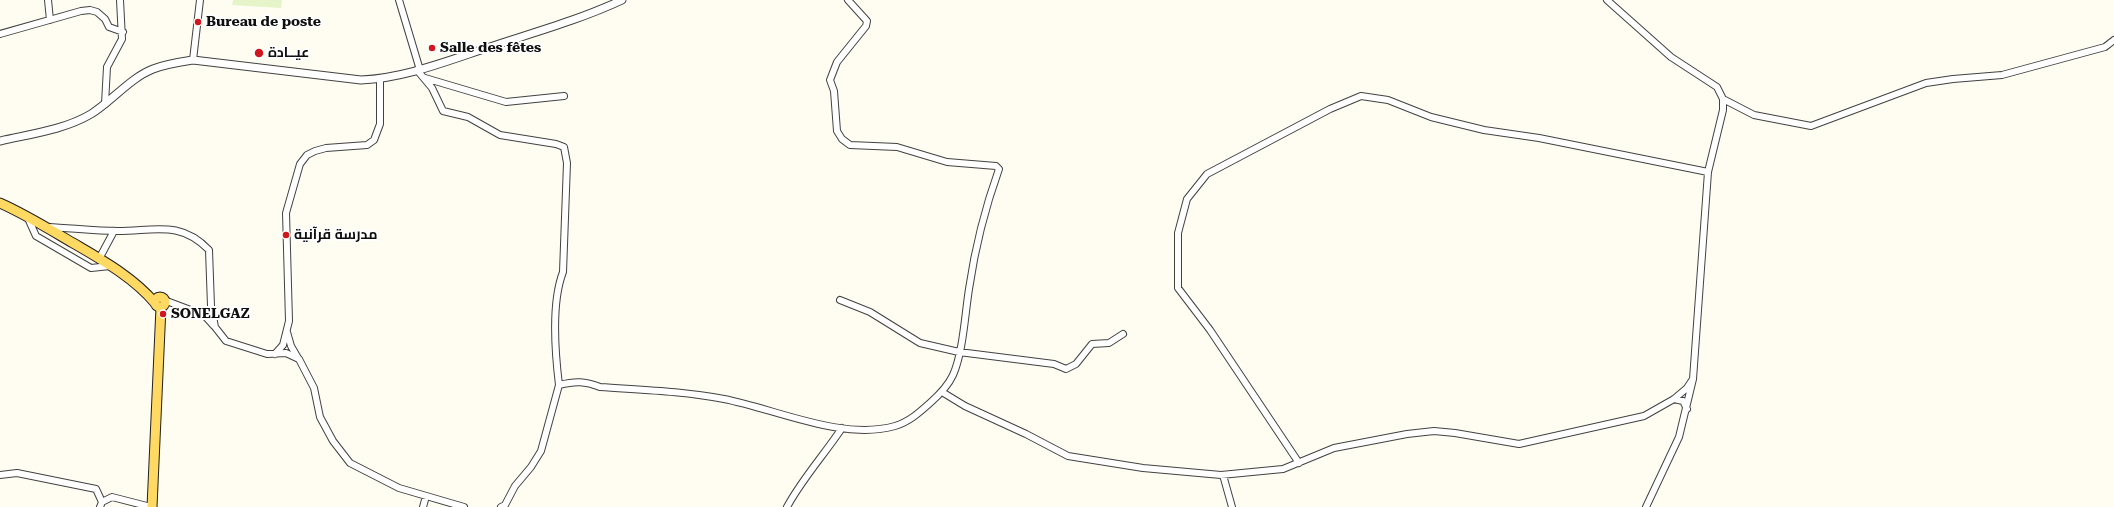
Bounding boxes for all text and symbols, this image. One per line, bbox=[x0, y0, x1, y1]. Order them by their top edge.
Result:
place label: Bureau de poste bbox=[206, 14, 321, 30]
marker: Bureau de poste bbox=[193, 17, 203, 27]
place label: Salle des fêtes bbox=[440, 40, 541, 56]
marker: Salle des fêtes bbox=[427, 43, 437, 53]
place label: عيــادة bbox=[268, 45, 309, 61]
marker: عيــادة bbox=[253, 47, 265, 59]
place label: مدرسة قرآنية bbox=[294, 227, 378, 243]
marker: مدرسة قرآنية bbox=[281, 230, 291, 240]
place label: SONELGAZ bbox=[171, 306, 250, 322]
marker: SONELGAZ bbox=[158, 309, 168, 319]

